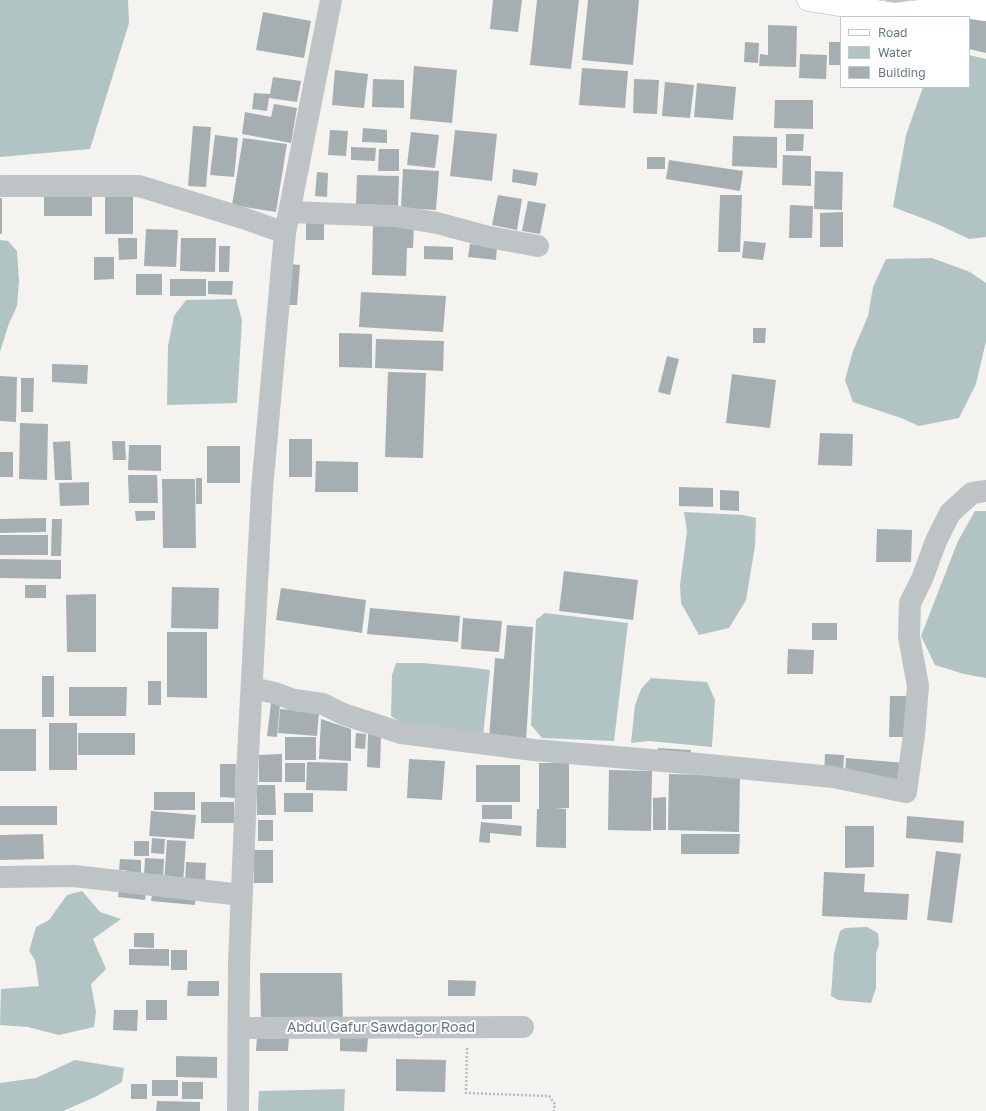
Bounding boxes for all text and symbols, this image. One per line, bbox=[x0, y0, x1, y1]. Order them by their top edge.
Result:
legend bbox=[840, 16, 970, 88]
text: Road bbox=[878, 25, 907, 40]
text: Water bbox=[878, 45, 912, 60]
text: Building bbox=[878, 65, 926, 80]
street label: Abdul Gafur Sawdagor Road bbox=[287, 1020, 475, 1036]

